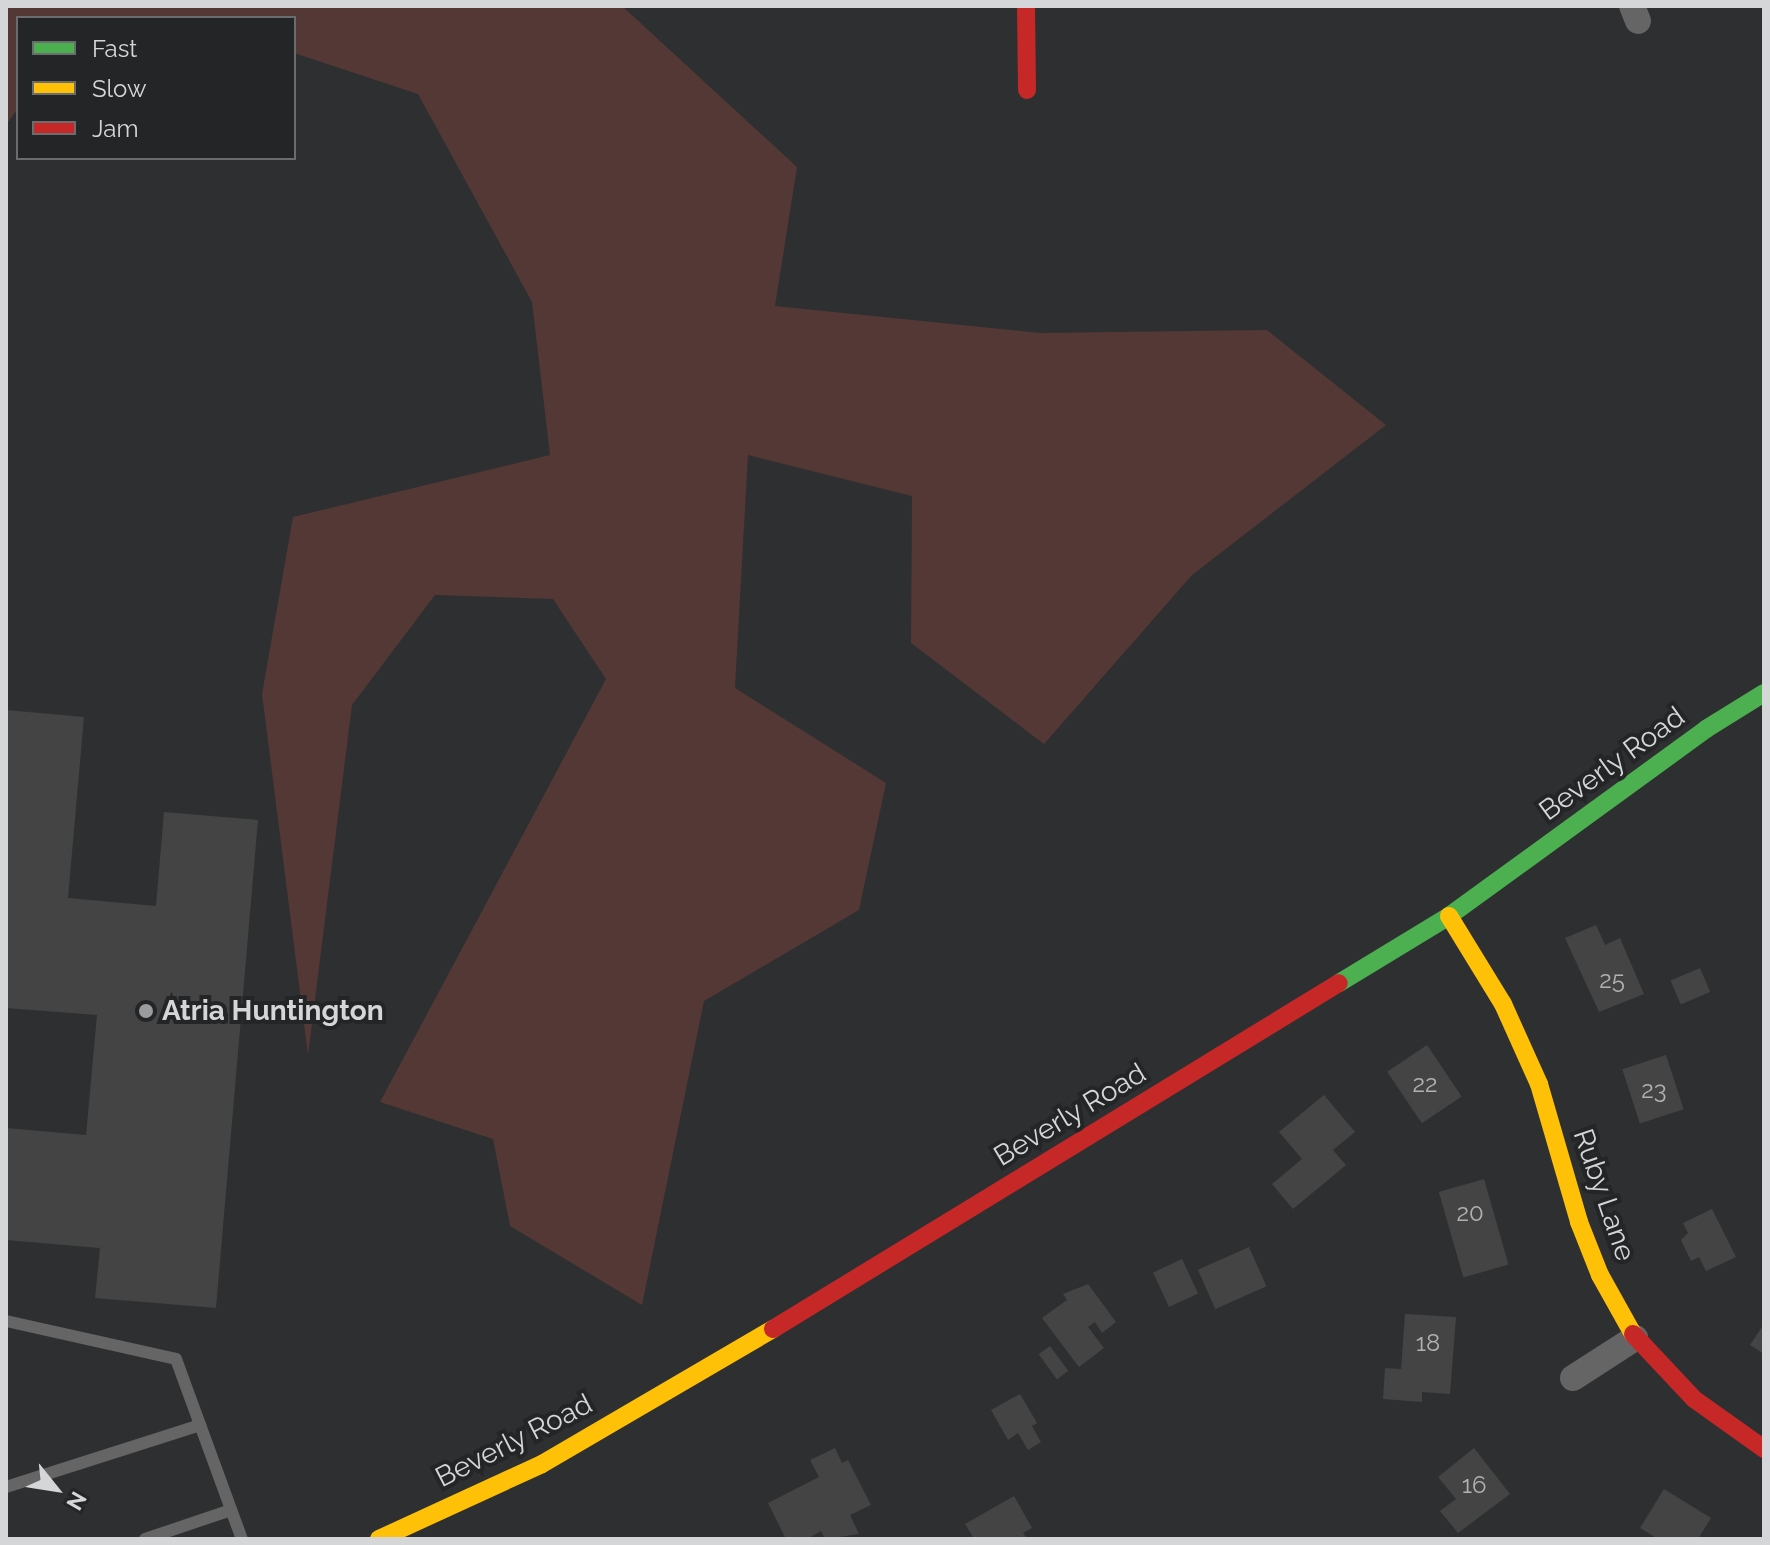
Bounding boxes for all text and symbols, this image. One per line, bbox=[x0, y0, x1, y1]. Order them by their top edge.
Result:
legend bbox=[16, 16, 296, 160]
text: Fast bbox=[92, 34, 137, 63]
text: Slow bbox=[92, 74, 146, 103]
text: Jam bbox=[92, 114, 138, 143]
street label: Beverly Road bbox=[1533, 700, 1691, 828]
house number: 25 bbox=[1599, 966, 1625, 994]
place label: Atria Huntington bbox=[162, 994, 384, 1028]
marker: Atria Huntington bbox=[137, 1002, 155, 1020]
street label: Beverly Road bbox=[988, 1056, 1152, 1174]
house number: 22 bbox=[1412, 1070, 1438, 1098]
house number: 23 bbox=[1641, 1076, 1667, 1104]
street label: Ruby Lane bbox=[1566, 1124, 1642, 1266]
house number: 20 bbox=[1456, 1199, 1484, 1227]
house number: 18 bbox=[1416, 1329, 1440, 1357]
street label: Beverly Road bbox=[430, 1387, 598, 1495]
north arrow bbox=[16, 1449, 96, 1529]
house number: 16 bbox=[1462, 1471, 1486, 1499]
text: N bbox=[61, 1487, 92, 1515]

